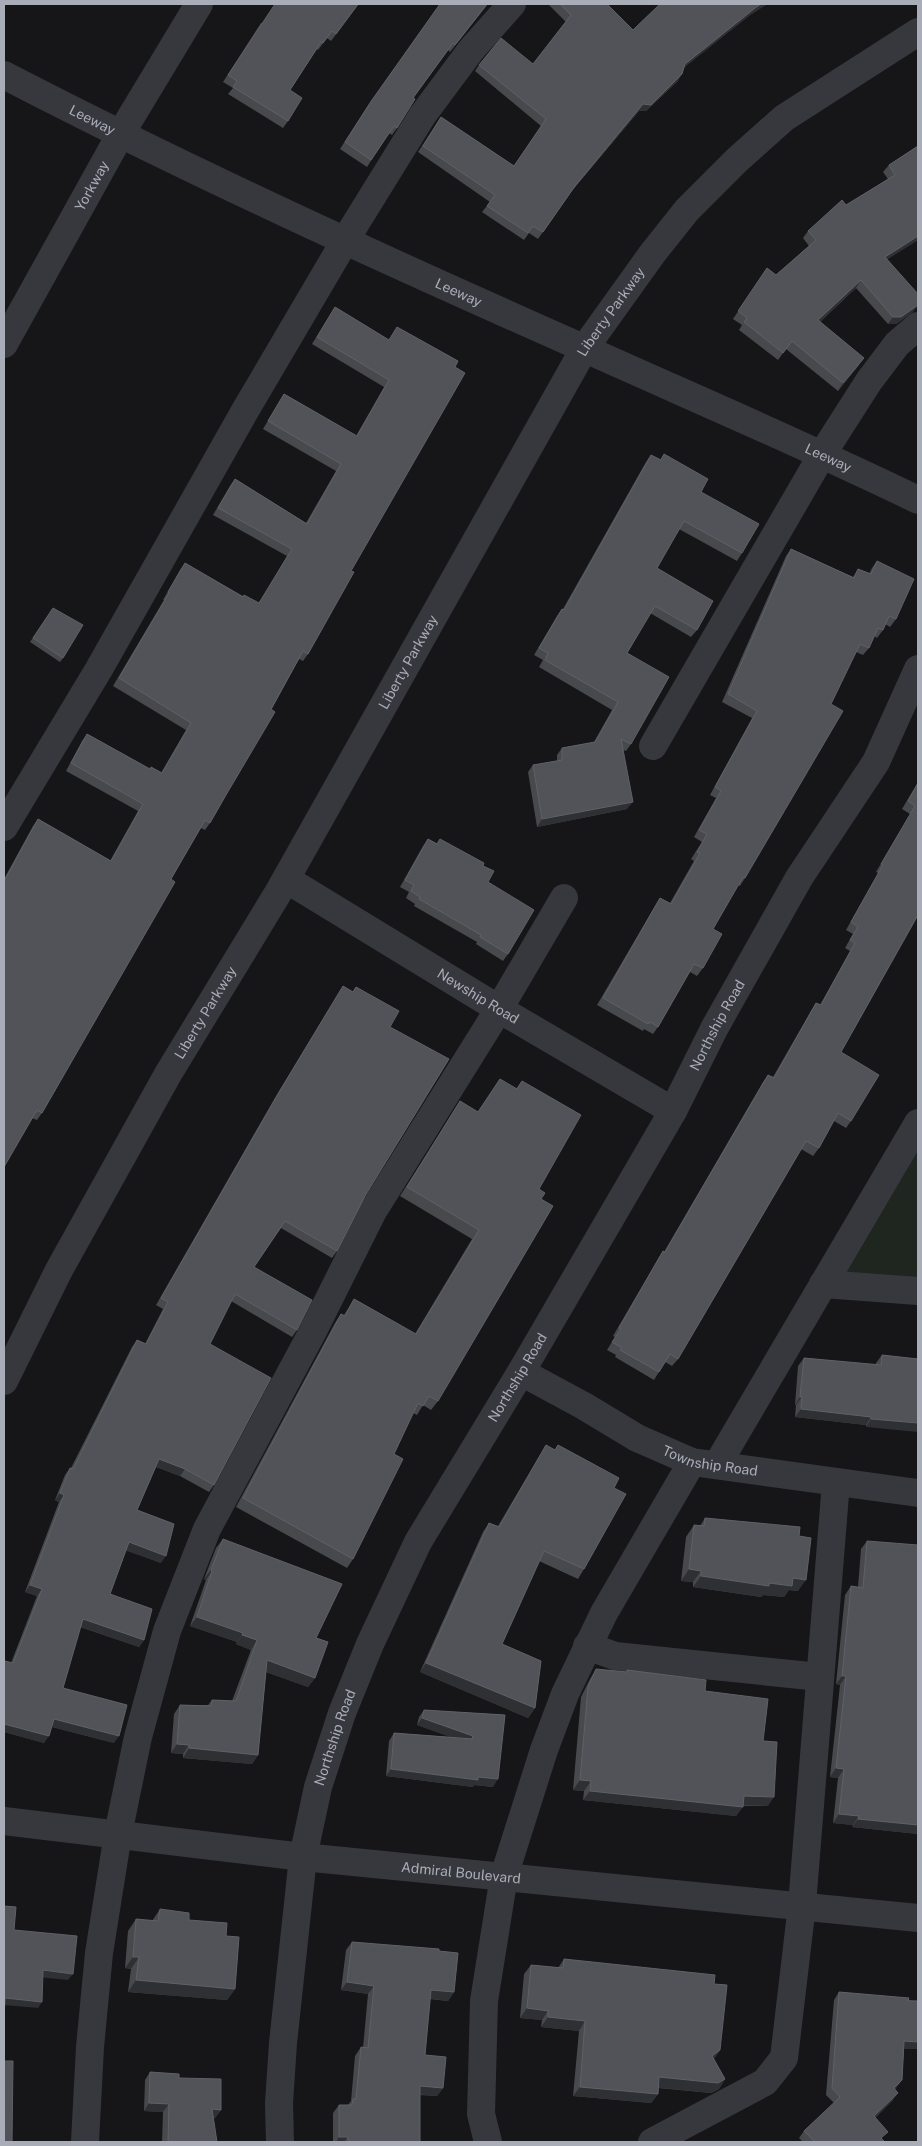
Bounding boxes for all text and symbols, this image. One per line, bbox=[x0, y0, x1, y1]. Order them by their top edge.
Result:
street label: Leeway bbox=[67, 102, 118, 138]
street label: Yorkway bbox=[72, 157, 112, 214]
street label: Liberty Parkway bbox=[574, 264, 648, 359]
street label: Leeway bbox=[433, 275, 485, 310]
street label: Leeway bbox=[803, 440, 855, 476]
street label: Liberty Parkway bbox=[375, 612, 441, 712]
street label: Liberty Parkway bbox=[171, 963, 240, 1062]
street label: Newship Road bbox=[434, 965, 522, 1027]
street label: Northship Road bbox=[686, 977, 748, 1073]
street label: Northship Road bbox=[485, 1330, 550, 1425]
street label: Township Road bbox=[660, 1442, 759, 1479]
street label: Northship Road bbox=[311, 1687, 359, 1788]
street label: Admiral Boulevard bbox=[400, 1859, 522, 1887]

